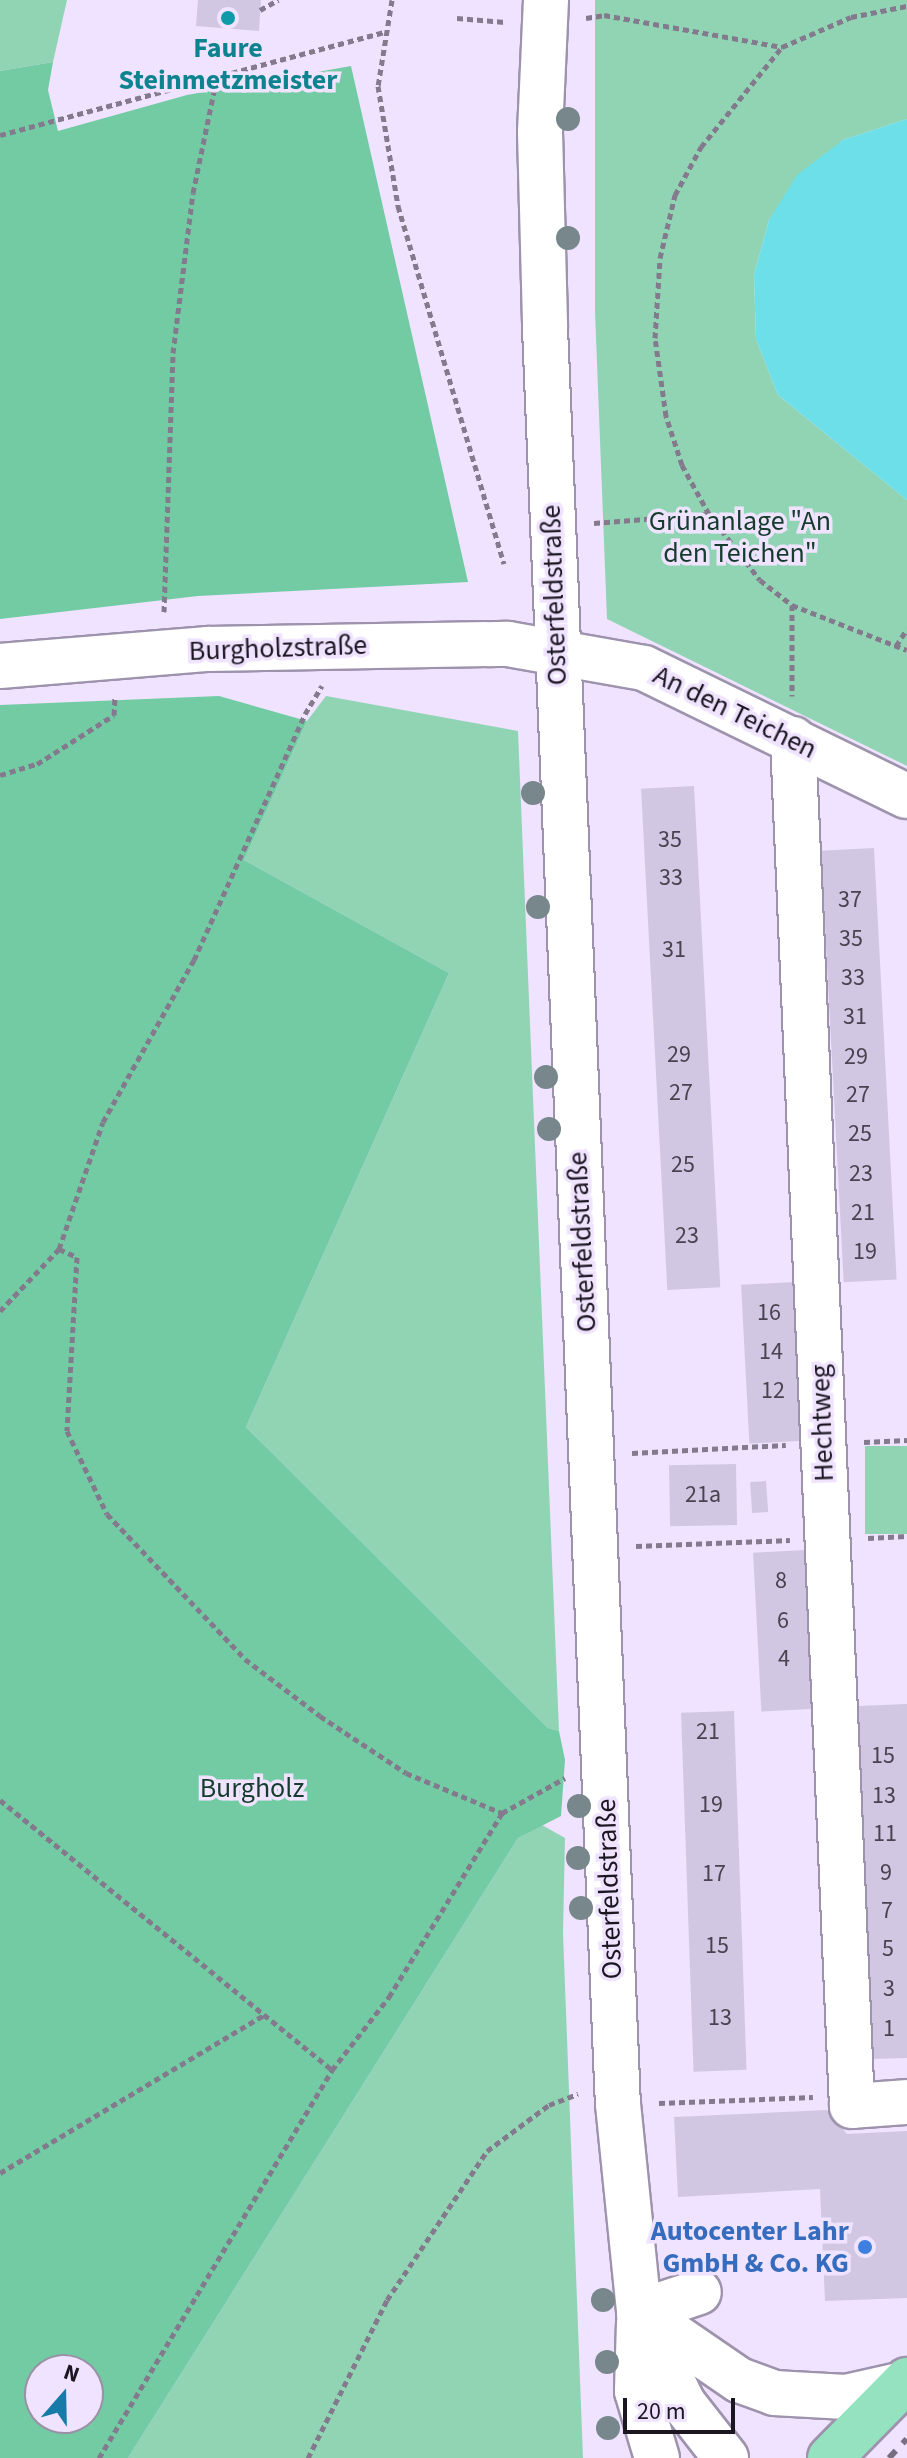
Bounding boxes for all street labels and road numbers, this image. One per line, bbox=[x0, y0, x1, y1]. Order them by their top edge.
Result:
street label: Osterfeldstraße bbox=[534, 504, 574, 686]
street label: Burgholzstraße bbox=[188, 628, 368, 668]
street label: An den Teichen bbox=[648, 658, 822, 766]
street label: Osterfeldstraße bbox=[560, 1151, 604, 1333]
street label: Hechtweg bbox=[803, 1364, 841, 1482]
street label: Osterfeldstraße bbox=[589, 1798, 629, 1980]

